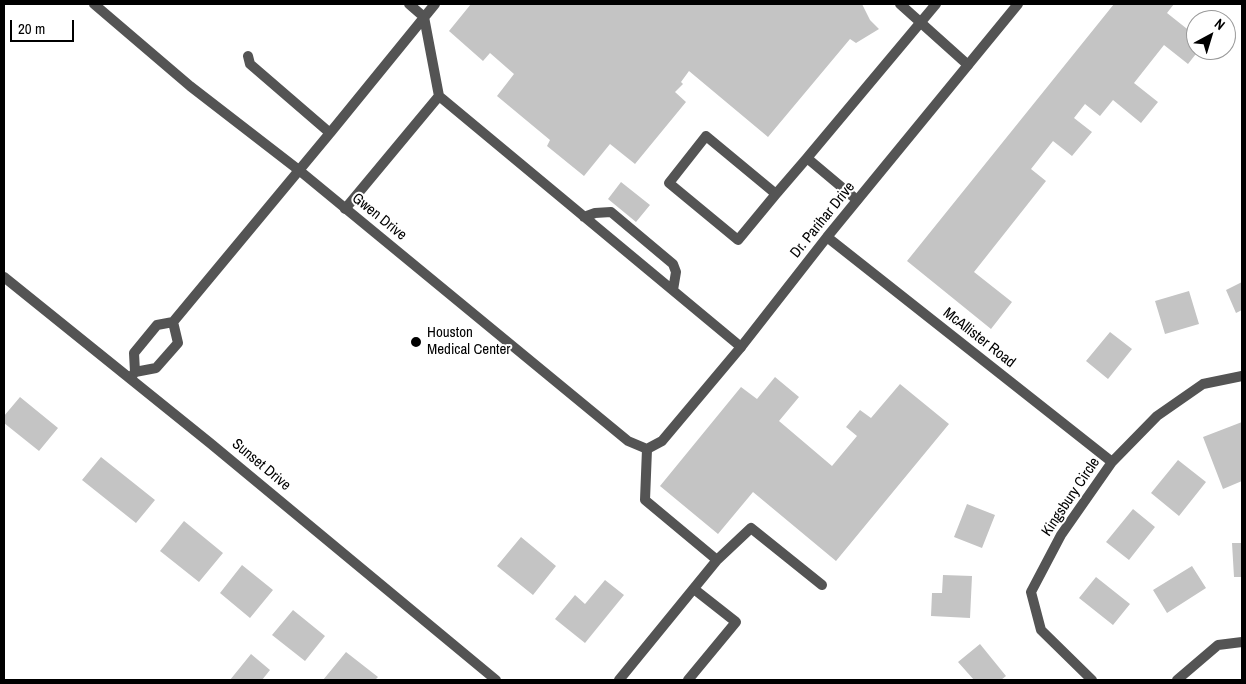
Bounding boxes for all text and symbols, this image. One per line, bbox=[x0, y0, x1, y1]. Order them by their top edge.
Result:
scale bar bbox=[12, 10, 76, 42]
north arrow bbox=[1186, 10, 1236, 60]
text: N bbox=[1211, 15, 1229, 34]
text: 20 m bbox=[18, 18, 45, 39]
street label: Dr. Parihar Drive bbox=[787, 178, 859, 262]
street label: Gwen Drive bbox=[348, 190, 410, 244]
street label: McAllister Road bbox=[939, 304, 1019, 372]
place label: Houston Medical Center bbox=[427, 324, 510, 359]
marker: Houston Medical Center bbox=[409, 335, 423, 349]
street label: Sunset Drive bbox=[228, 435, 294, 495]
street label: Kingsbury Circle bbox=[1038, 454, 1104, 540]

